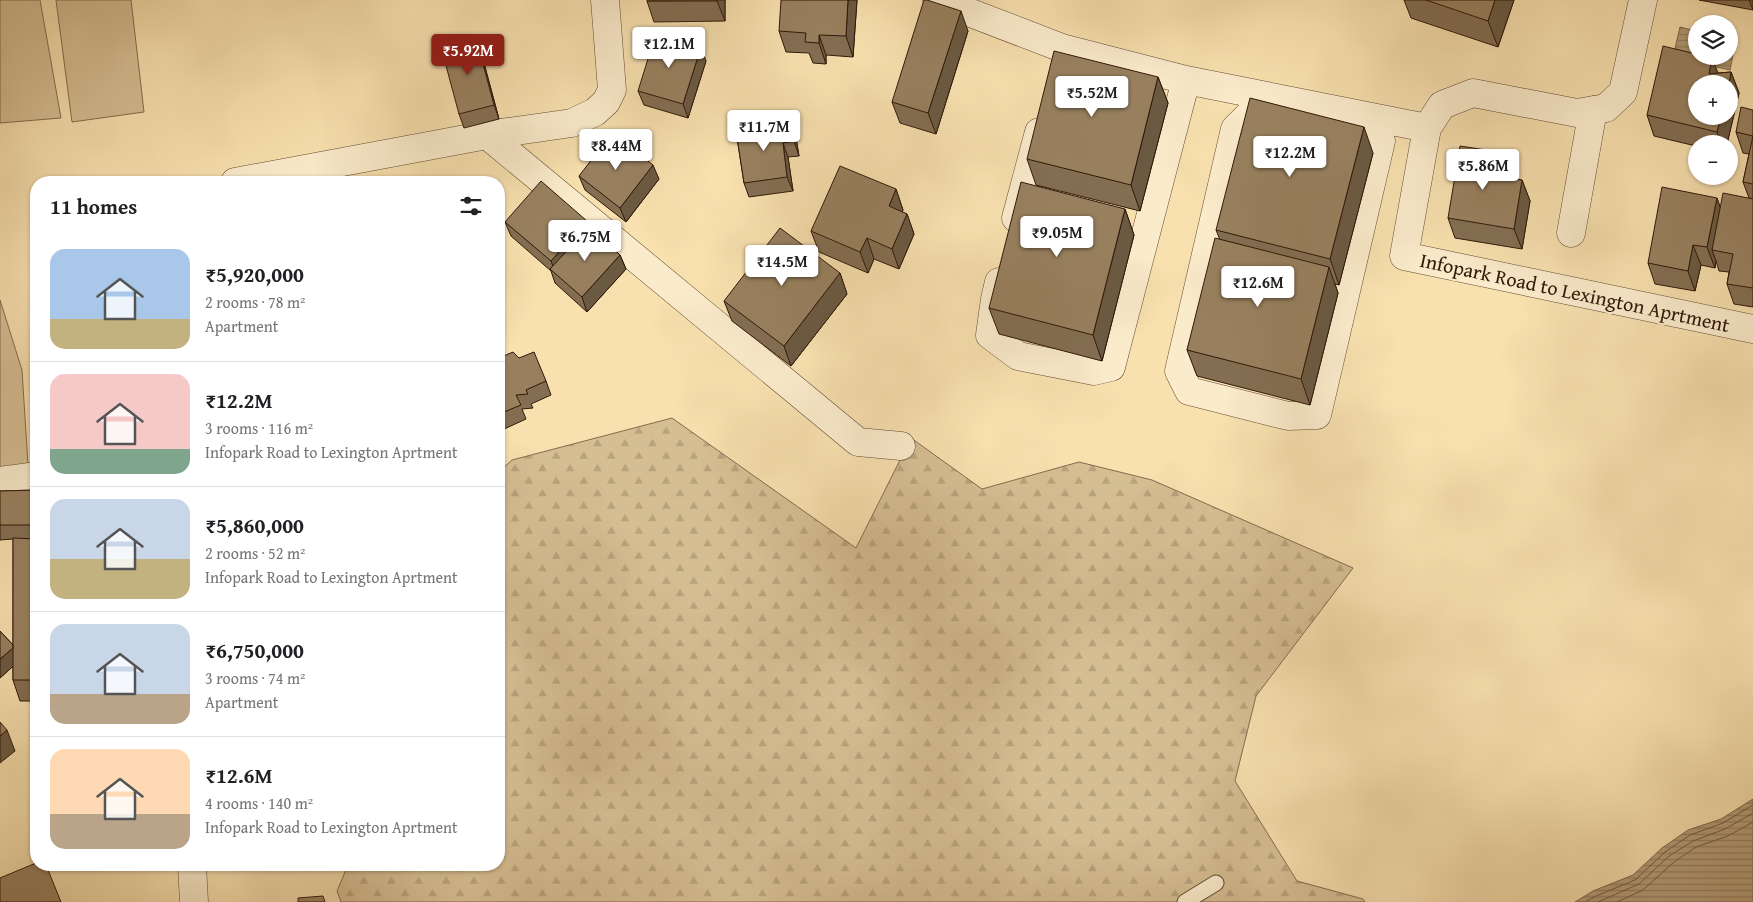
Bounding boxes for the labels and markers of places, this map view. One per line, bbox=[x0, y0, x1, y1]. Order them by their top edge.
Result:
pin: ₹12.1M bbox=[628, 27, 710, 69]
pin: ₹5.92M bbox=[427, 34, 509, 76]
pin: ₹5.52M bbox=[1051, 76, 1133, 118]
pin: ₹11.7M bbox=[723, 110, 805, 152]
pin: ₹8.44M bbox=[575, 128, 657, 171]
pin: ₹12.2M bbox=[1249, 136, 1331, 178]
pin: ₹5.86M bbox=[1442, 148, 1524, 191]
pin: ₹9.05M bbox=[1016, 216, 1098, 258]
pin: ₹6.75M bbox=[544, 220, 626, 262]
pin: ₹14.5M bbox=[741, 244, 823, 287]
pin: ₹12.6M bbox=[1217, 266, 1299, 308]

